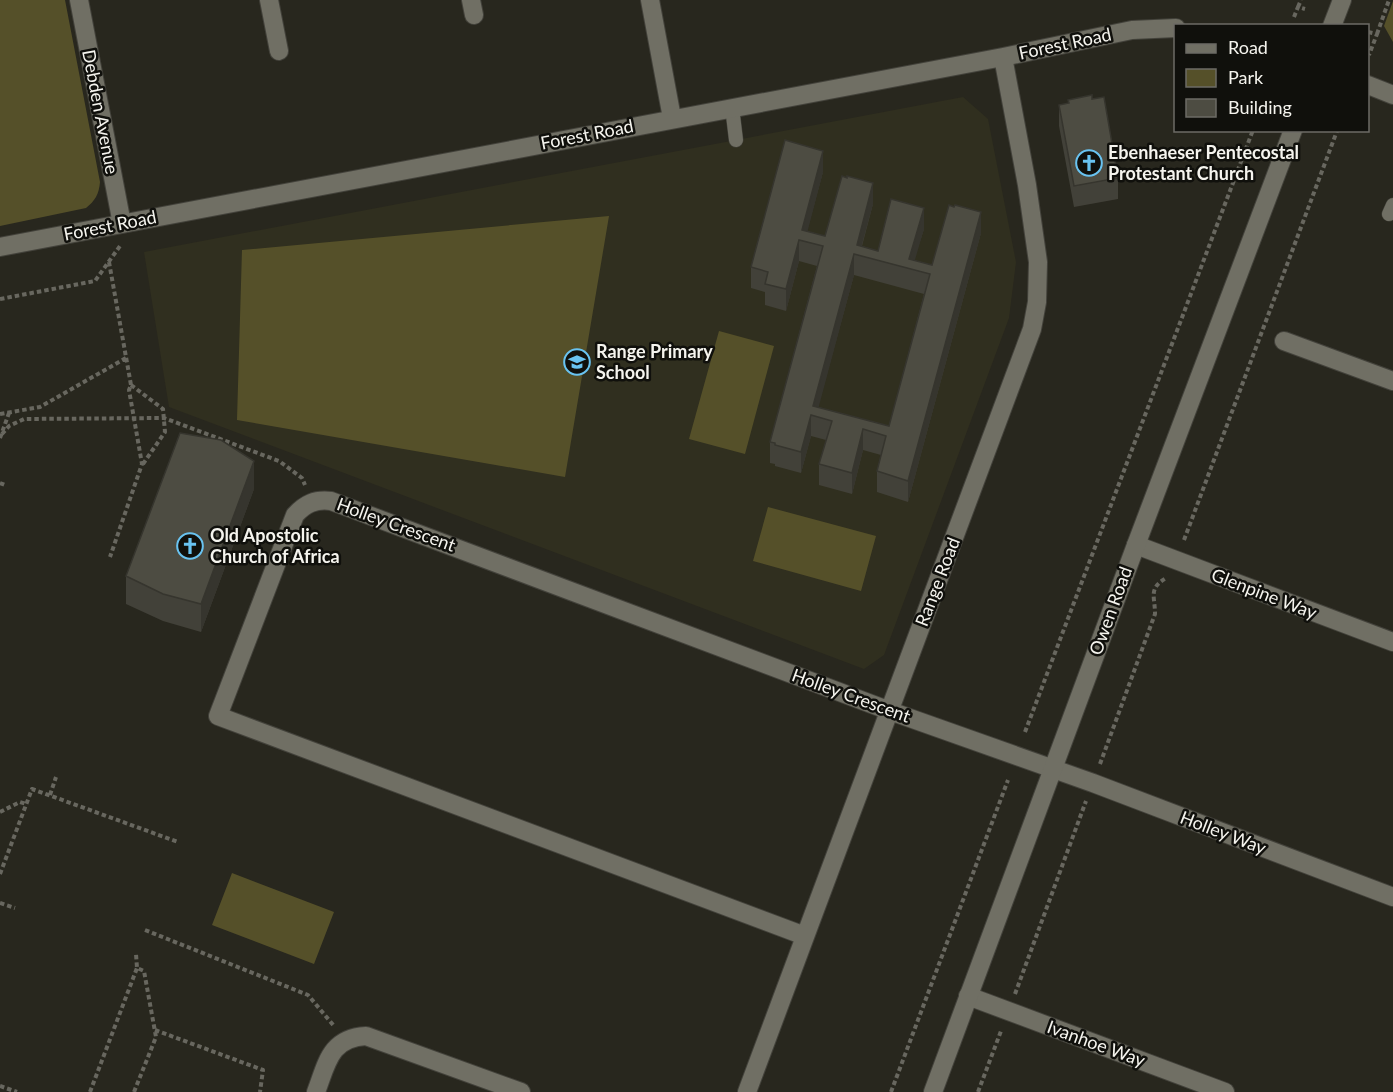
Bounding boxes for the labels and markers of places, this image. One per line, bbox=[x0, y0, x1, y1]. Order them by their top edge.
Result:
place label: Ebenhaeser Pentecostal Protestant Church bbox=[1108, 141, 1299, 184]
church icon: Ebenhaeser Pentecostal Protestant Church bbox=[1074, 148, 1104, 178]
place label: Range Primary School bbox=[596, 340, 713, 383]
school or university icon: Range Primary School bbox=[562, 347, 592, 377]
place label: Old Apostolic Church of Africa bbox=[210, 524, 340, 567]
church icon: Old Apostolic Church of Africa bbox=[175, 531, 205, 561]

